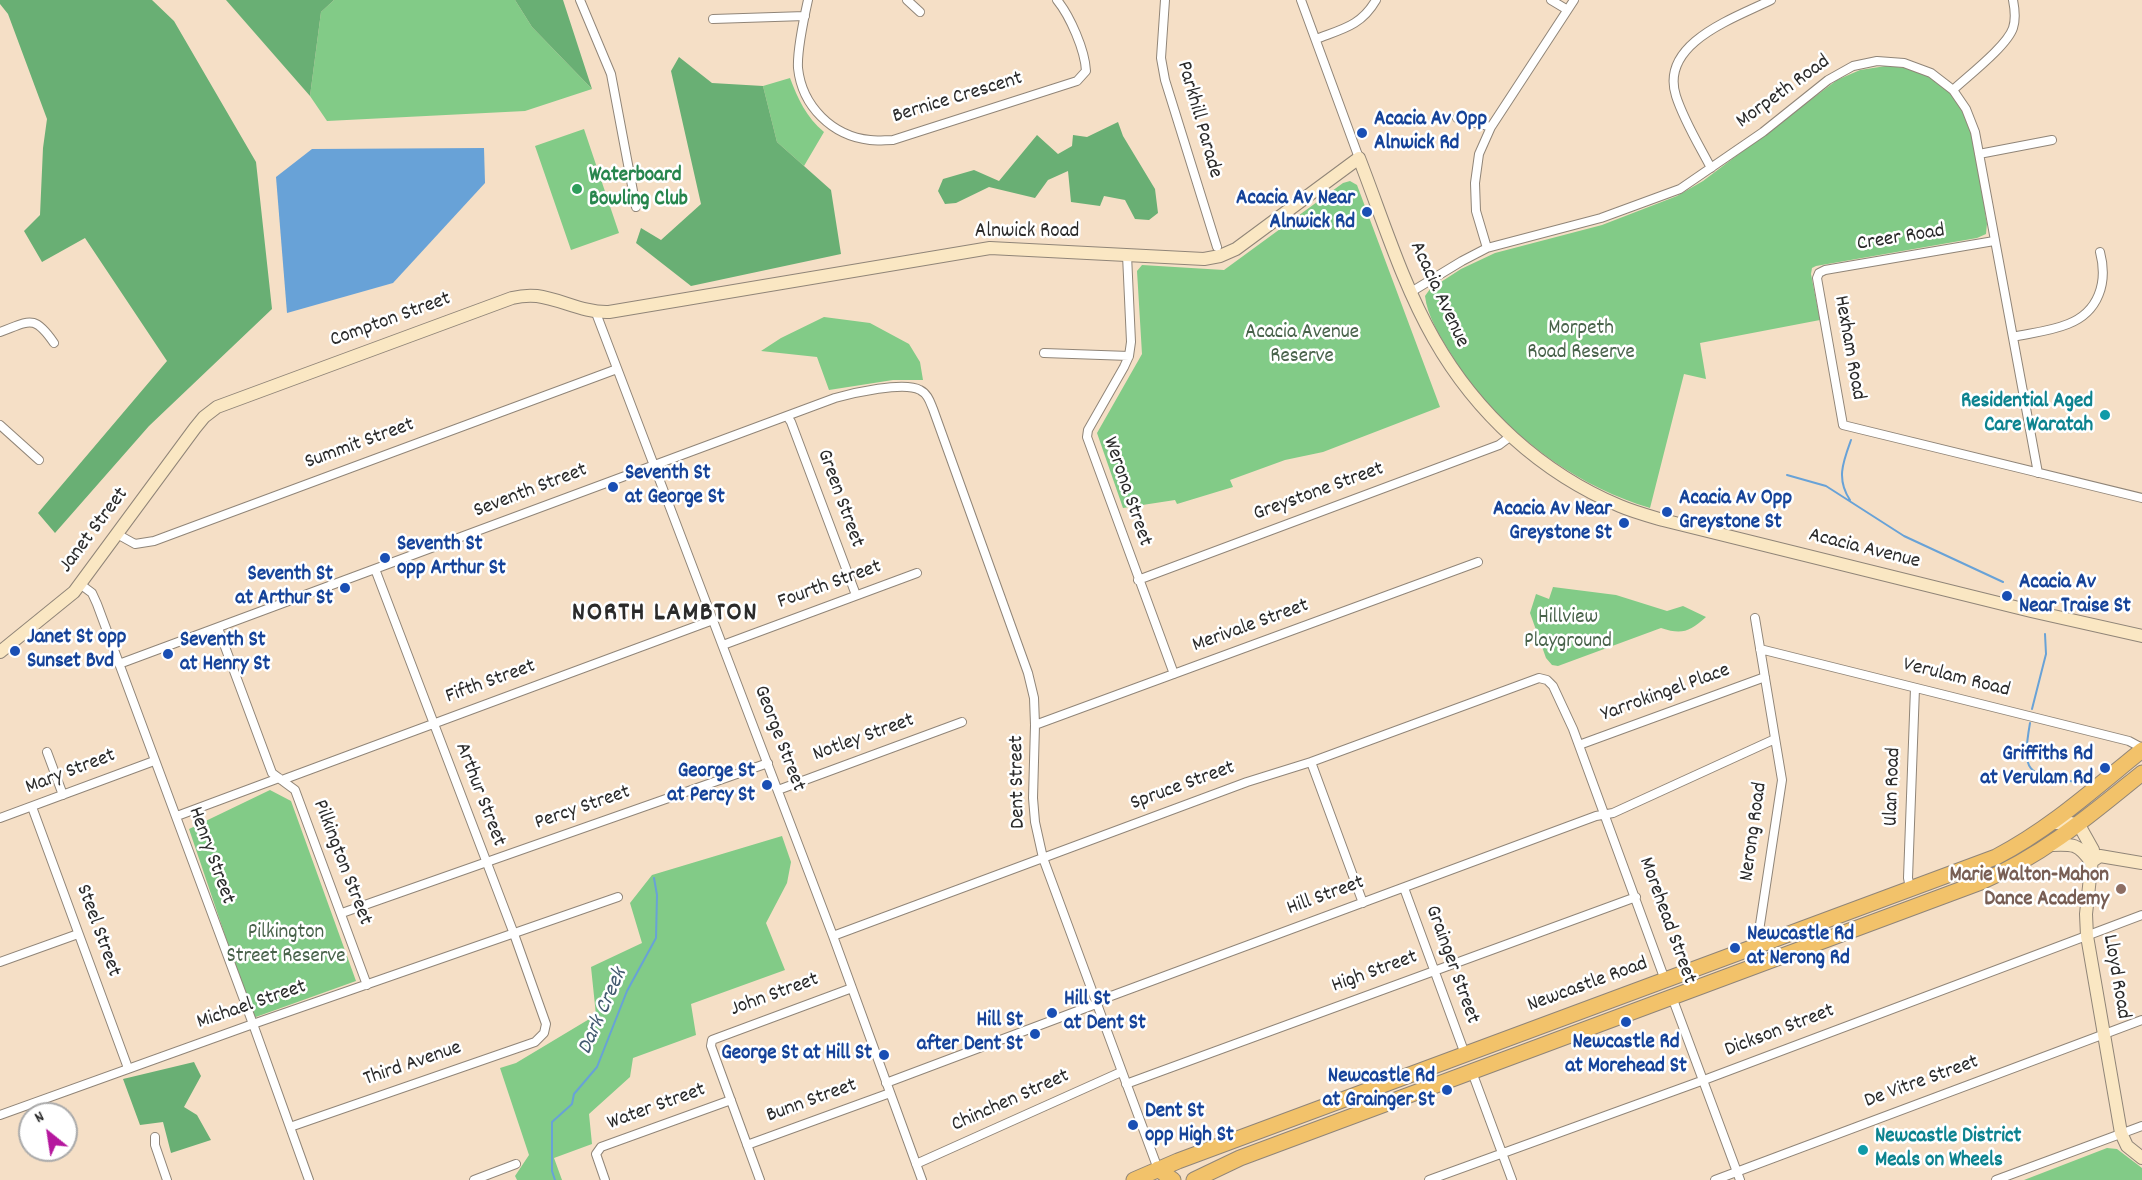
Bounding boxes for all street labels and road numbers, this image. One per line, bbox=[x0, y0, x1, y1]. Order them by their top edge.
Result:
street label: Morpeth Road bbox=[1732, 51, 1836, 135]
street label: Parkhill Parade bbox=[1169, 59, 1227, 181]
street label: Bernice Crescent bbox=[890, 67, 1026, 131]
street label: Alnwick Road bbox=[975, 220, 1079, 246]
street label: Creer Road bbox=[1855, 220, 1947, 258]
street label: Acacia Avenue bbox=[1402, 238, 1474, 352]
street label: Compton Street bbox=[327, 288, 455, 354]
street label: Hexham Road bbox=[1826, 294, 1870, 402]
street label: Summit Street bbox=[302, 414, 418, 476]
street label: Werona Street bbox=[1096, 434, 1156, 550]
street label: Green Street bbox=[810, 447, 868, 551]
street label: Greystone Street bbox=[1250, 458, 1388, 528]
street label: Seventh Street bbox=[471, 459, 591, 525]
street label: Janet Street bbox=[55, 483, 135, 579]
street label: Acacia Avenue bbox=[1806, 524, 1922, 576]
street label: Fourth Street bbox=[775, 556, 885, 616]
street label: Merivale Street bbox=[1189, 594, 1313, 660]
street label: Verulam Road bbox=[1900, 654, 2012, 704]
street label: Fifth Street bbox=[443, 655, 539, 711]
street label: Yarrokingel Place bbox=[1598, 659, 1734, 729]
street label: George Street bbox=[746, 683, 810, 795]
street label: Notley Street bbox=[810, 709, 918, 769]
street label: Dent Street bbox=[1006, 735, 1032, 829]
street label: Arthur Street bbox=[448, 739, 510, 851]
street label: Mary Street bbox=[22, 744, 120, 802]
street label: Ulan Road bbox=[1880, 747, 1908, 827]
street label: Spruce Street bbox=[1127, 756, 1239, 818]
street label: Percy Street bbox=[532, 781, 634, 837]
street label: Nerong Road bbox=[1736, 781, 1774, 883]
street label: Pilkington Street bbox=[306, 797, 376, 929]
street label: Henry Street bbox=[181, 804, 239, 908]
street label: Morehead Street bbox=[1631, 854, 1701, 988]
street label: Hill Street bbox=[1284, 871, 1368, 923]
street label: Steel Street bbox=[69, 881, 125, 981]
street label: Grainger Street bbox=[1418, 902, 1484, 1028]
street label: Lloyd Road bbox=[2095, 933, 2135, 1021]
street label: High Street bbox=[1329, 946, 1421, 1000]
street label: Newcastle Road bbox=[1524, 953, 1652, 1019]
street label: John Street bbox=[727, 968, 823, 1024]
street label: Michael Street bbox=[194, 976, 310, 1036]
street label: Dickson Street bbox=[1722, 1000, 1838, 1064]
street label: Third Avenue bbox=[361, 1037, 465, 1093]
street label: De Vitre Street bbox=[1862, 1051, 1982, 1115]
street label: Chinchen Street bbox=[948, 1065, 1074, 1139]
street label: Bunn Street bbox=[763, 1074, 861, 1130]
street label: Water Street bbox=[605, 1079, 709, 1137]

